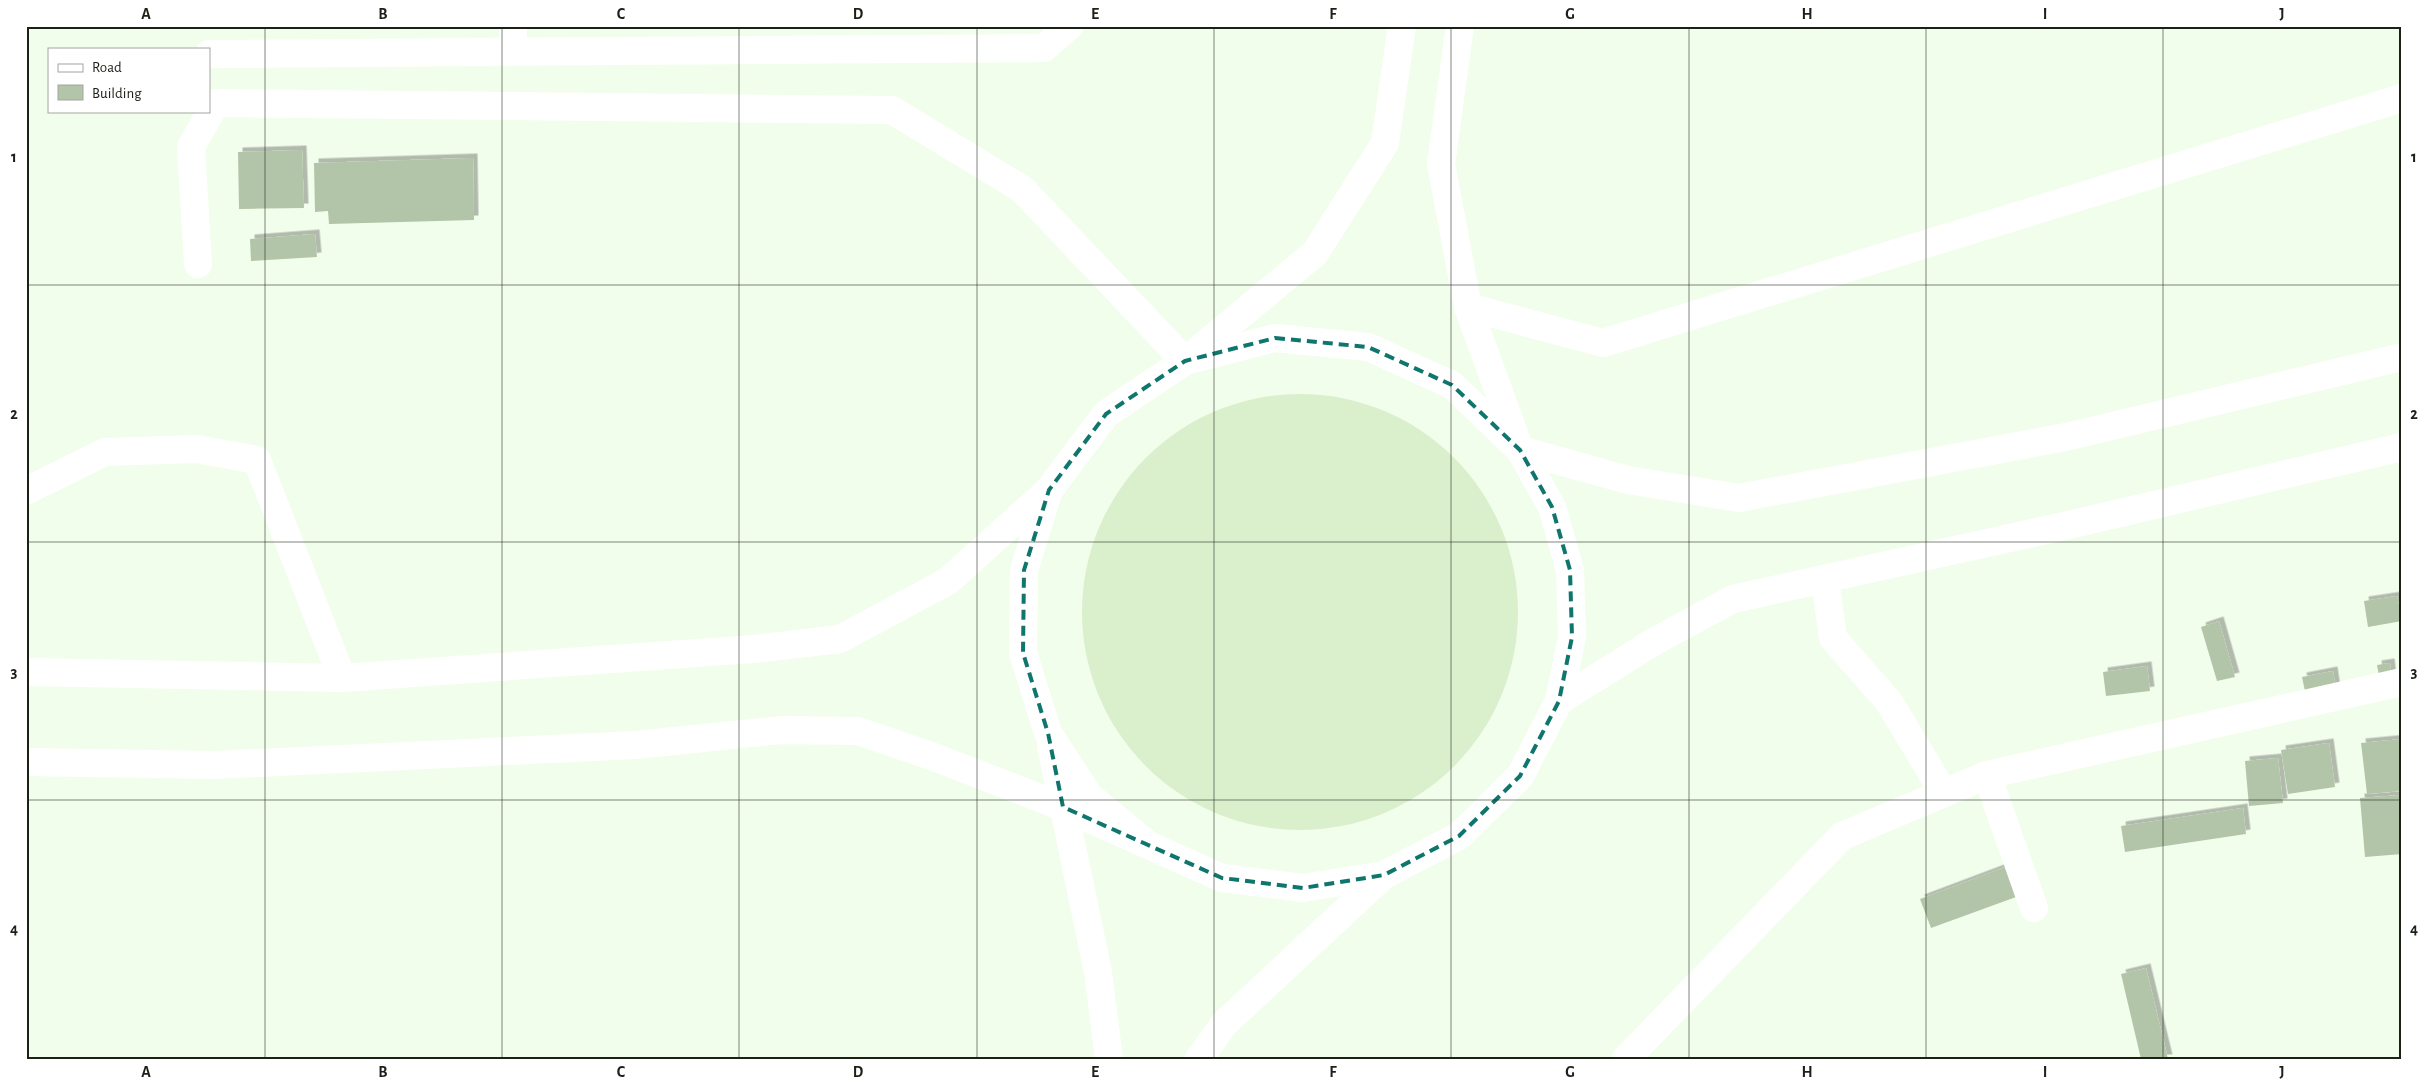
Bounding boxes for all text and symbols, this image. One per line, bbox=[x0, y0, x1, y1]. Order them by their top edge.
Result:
text: A bbox=[141, 6, 151, 22]
text: B bbox=[378, 6, 388, 22]
text: C bbox=[617, 6, 626, 22]
text: D bbox=[853, 6, 864, 22]
text: E bbox=[1091, 6, 1099, 22]
text: F bbox=[1329, 6, 1337, 22]
text: G bbox=[1565, 6, 1575, 22]
text: H bbox=[1801, 6, 1813, 22]
text: I bbox=[2043, 6, 2047, 22]
text: J bbox=[2279, 6, 2285, 22]
legend bbox=[48, 48, 210, 112]
text: Road bbox=[92, 60, 122, 75]
text: Building bbox=[92, 86, 142, 101]
text: 1 bbox=[11, 149, 17, 165]
text: 1 bbox=[2411, 149, 2417, 165]
text: 2 bbox=[10, 406, 18, 422]
text: 2 bbox=[2410, 406, 2418, 422]
text: 3 bbox=[11, 664, 18, 680]
text: 3 bbox=[2411, 664, 2418, 680]
text: 4 bbox=[10, 921, 18, 937]
text: 4 bbox=[2410, 921, 2418, 937]
text: A bbox=[141, 1064, 151, 1080]
text: B bbox=[378, 1064, 388, 1080]
text: C bbox=[617, 1064, 626, 1080]
text: D bbox=[853, 1064, 864, 1080]
text: E bbox=[1091, 1064, 1099, 1080]
text: F bbox=[1329, 1064, 1337, 1080]
text: G bbox=[1565, 1064, 1575, 1080]
text: H bbox=[1801, 1064, 1813, 1080]
text: I bbox=[2043, 1064, 2047, 1080]
text: J bbox=[2279, 1064, 2285, 1080]

